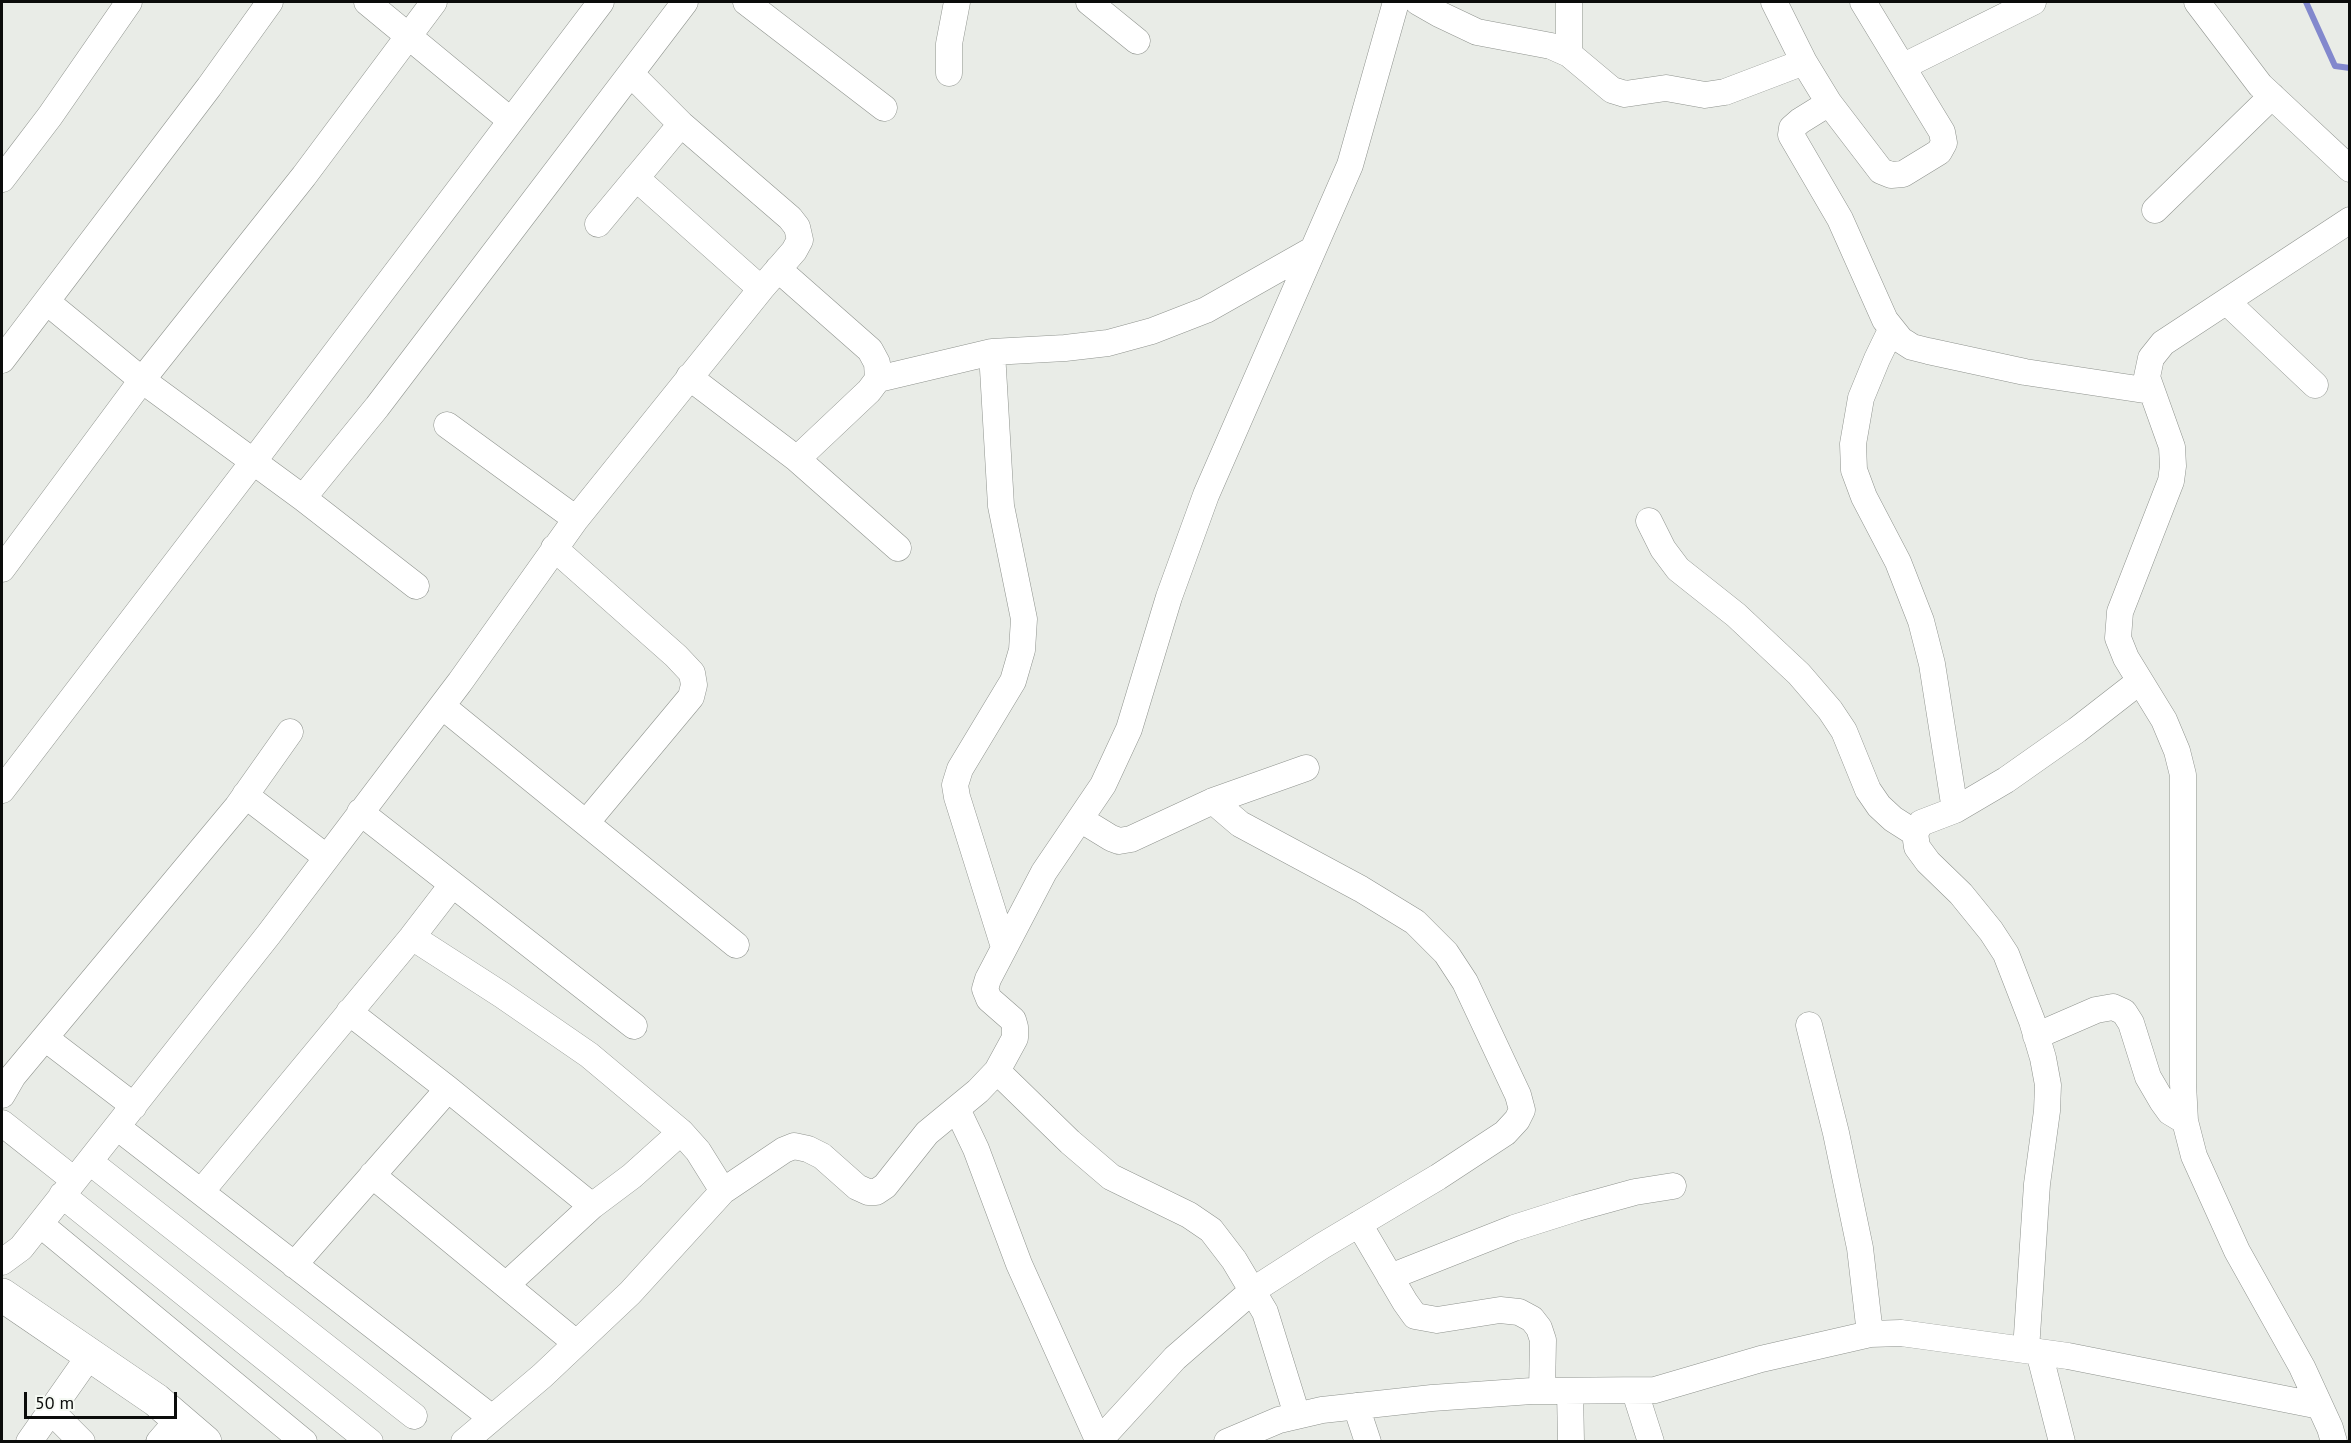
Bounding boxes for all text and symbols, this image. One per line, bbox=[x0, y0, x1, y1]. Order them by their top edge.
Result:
scale bar bbox=[27, 1380, 180, 1418]
text: 50 m bbox=[35, 1391, 74, 1414]

